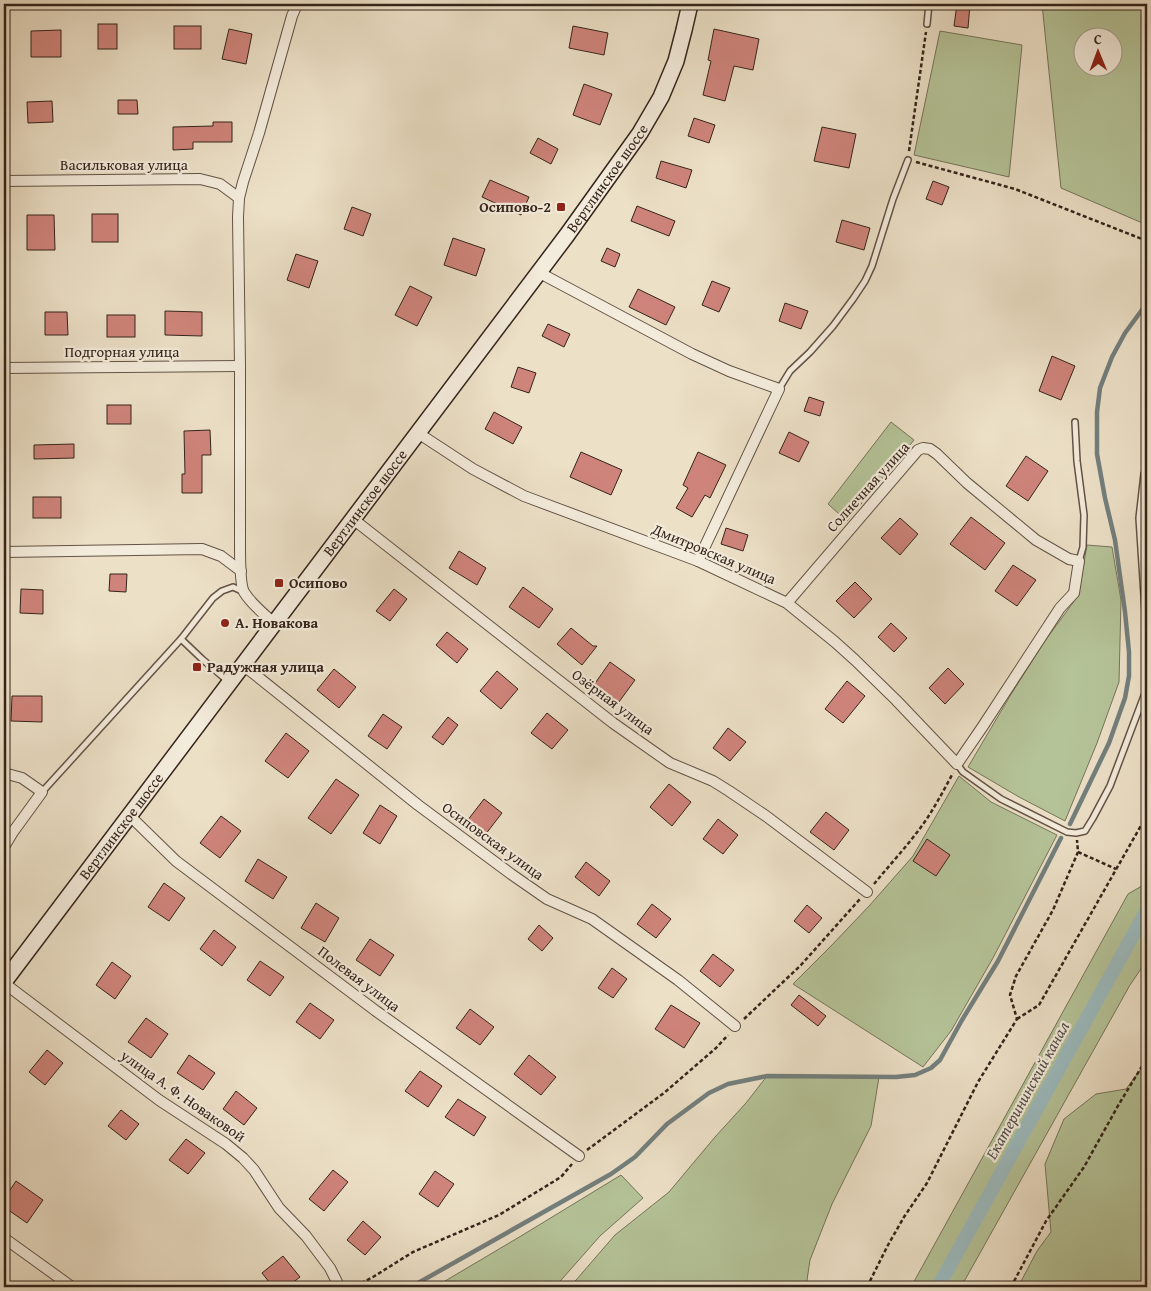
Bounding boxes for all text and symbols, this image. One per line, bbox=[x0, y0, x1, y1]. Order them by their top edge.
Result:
north arrow bbox=[1074, 28, 1124, 78]
text: С bbox=[1094, 29, 1102, 49]
street label: Вертлинское шоссе bbox=[561, 120, 653, 237]
street label: Васильковая улица bbox=[60, 154, 189, 175]
place label: Осипово-2 bbox=[479, 196, 551, 217]
marker: Осипово-2 bbox=[555, 201, 567, 213]
street label: Подгорная улица bbox=[65, 341, 180, 362]
street label: Солнечная улица bbox=[821, 436, 914, 536]
street label: Вертлинское шоссе bbox=[318, 445, 412, 560]
street label: Дмитровская улица bbox=[648, 518, 780, 589]
place label: Осипово bbox=[289, 572, 348, 593]
marker: Осипово bbox=[273, 577, 285, 589]
place label: А. Новакова bbox=[235, 612, 319, 633]
marker: А. Новакова bbox=[219, 617, 231, 629]
place label: Радужная улица bbox=[207, 656, 324, 677]
marker: Радужная улица bbox=[191, 661, 203, 673]
street label: Озёрная улица bbox=[568, 664, 659, 740]
street label: Вертлинское шоссе bbox=[74, 768, 168, 884]
street label: Осиповская улица bbox=[438, 796, 549, 885]
street label: Полевая улица bbox=[314, 941, 406, 1017]
water label: Екатерининский канал bbox=[979, 1016, 1075, 1164]
street label: улица А. Ф. Новаковой bbox=[116, 1044, 250, 1147]

